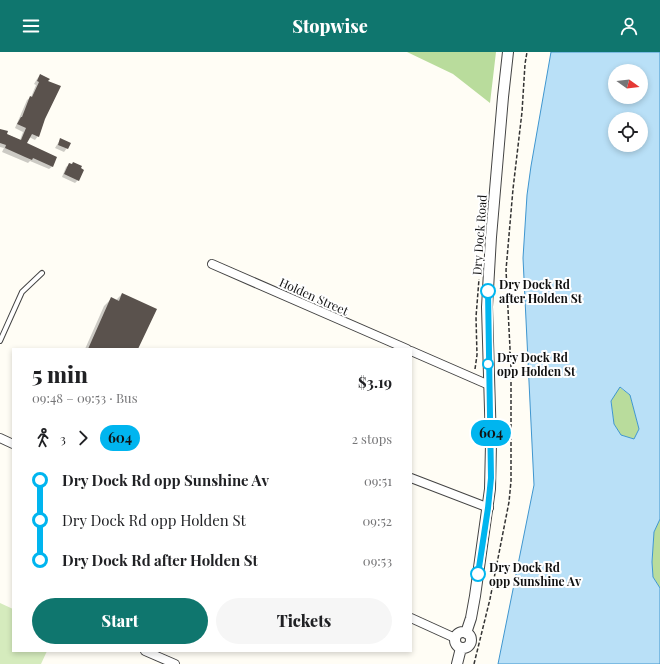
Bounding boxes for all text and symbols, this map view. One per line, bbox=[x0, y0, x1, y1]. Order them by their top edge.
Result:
text: Stopwise bbox=[292, 14, 368, 38]
icon: menu bbox=[20, 15, 42, 37]
icon: person bbox=[618, 15, 640, 37]
north arrow bbox=[608, 64, 648, 104]
map controls bbox=[608, 64, 648, 152]
button: locate bbox=[608, 112, 648, 152]
street label: Dry Dock Road bbox=[468, 194, 490, 276]
street label: Holden Street bbox=[277, 274, 352, 319]
place label: Dry Dock Rd after Holden St bbox=[499, 276, 583, 306]
marker: Dry Dock Rd after Holden St bbox=[480, 283, 496, 299]
place label: Dry Dock Rd opp Holden St bbox=[497, 349, 576, 379]
marker: Dry Dock Rd opp Holden St bbox=[482, 358, 494, 370]
text: 5 min bbox=[32, 359, 88, 389]
text: $3.19 bbox=[358, 372, 392, 392]
text: 09:48 – 09:53 · Bus bbox=[32, 389, 137, 406]
line badge: 604 bbox=[468, 420, 514, 446]
text: 604 bbox=[479, 423, 503, 442]
icon: walk bbox=[32, 427, 54, 449]
icon: forward bbox=[72, 427, 94, 449]
text: 604 bbox=[108, 428, 132, 447]
text: 3 bbox=[60, 430, 66, 447]
text: 2 stops bbox=[352, 430, 392, 447]
text: Dry Dock Rd opp Sunshine Av bbox=[62, 470, 269, 490]
text: 09:51 bbox=[364, 472, 392, 489]
text: Dry Dock Rd opp Holden St bbox=[62, 510, 246, 530]
text: 09:52 bbox=[363, 512, 392, 529]
text: Dry Dock Rd after Holden St bbox=[62, 550, 258, 570]
text: 09:53 bbox=[363, 552, 392, 569]
place label: Dry Dock Rd opp Sunshine Av bbox=[489, 559, 582, 589]
marker: Dry Dock Rd opp Sunshine Av bbox=[470, 566, 486, 582]
button: Start bbox=[32, 598, 208, 644]
button: Tickets bbox=[216, 598, 392, 644]

